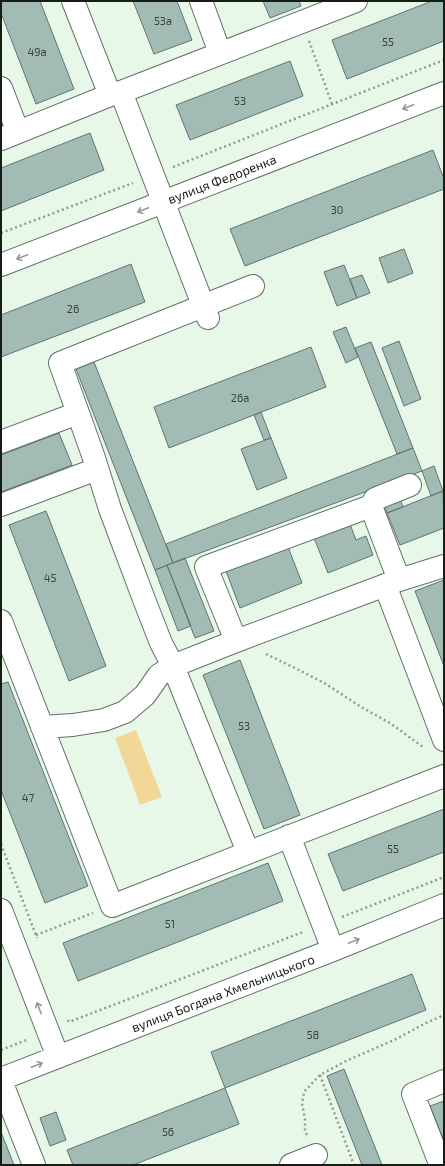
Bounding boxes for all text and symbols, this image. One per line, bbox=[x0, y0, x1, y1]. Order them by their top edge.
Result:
house number: 53а bbox=[154, 14, 172, 27]
house number: 55 bbox=[382, 35, 394, 48]
house number: 49а bbox=[27, 45, 47, 58]
house number: 53 bbox=[234, 94, 246, 107]
one-way arrow bbox=[402, 104, 414, 112]
street label: вулиця Федоренка bbox=[165, 151, 279, 207]
house number: 30 bbox=[331, 203, 343, 216]
one-way arrow bbox=[137, 206, 149, 214]
one-way arrow bbox=[16, 253, 28, 261]
house number: 26 bbox=[67, 302, 79, 315]
house number: 26а bbox=[231, 391, 249, 404]
house number: 45 bbox=[44, 571, 56, 584]
house number: 53 bbox=[238, 719, 250, 732]
house number: 47 bbox=[22, 791, 35, 804]
house number: 55 bbox=[387, 842, 399, 855]
house number: 51 bbox=[165, 917, 175, 930]
one-way arrow bbox=[348, 937, 360, 945]
street label: вулиця Богдана Хмельницького bbox=[129, 951, 317, 1035]
one-way arrow bbox=[34, 1002, 42, 1014]
house number: 58 bbox=[307, 1028, 319, 1041]
one-way arrow bbox=[31, 1060, 43, 1068]
house number: 56 bbox=[162, 1125, 174, 1138]

